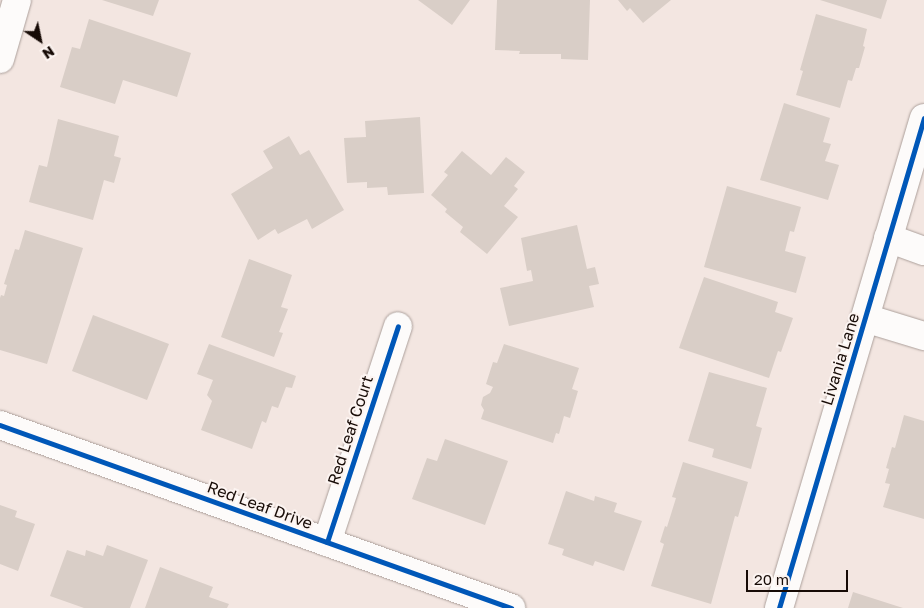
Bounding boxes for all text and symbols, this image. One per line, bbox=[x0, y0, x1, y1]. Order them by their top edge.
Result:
north arrow bbox=[15, 15, 65, 65]
text: N bbox=[40, 43, 58, 63]
street label: Livania Lane bbox=[817, 311, 863, 407]
street label: Red Leaf Court bbox=[323, 373, 377, 487]
street label: Red Leaf Drive bbox=[205, 477, 315, 533]
scale bar bbox=[749, 560, 852, 592]
text: 20 m bbox=[754, 570, 789, 588]

